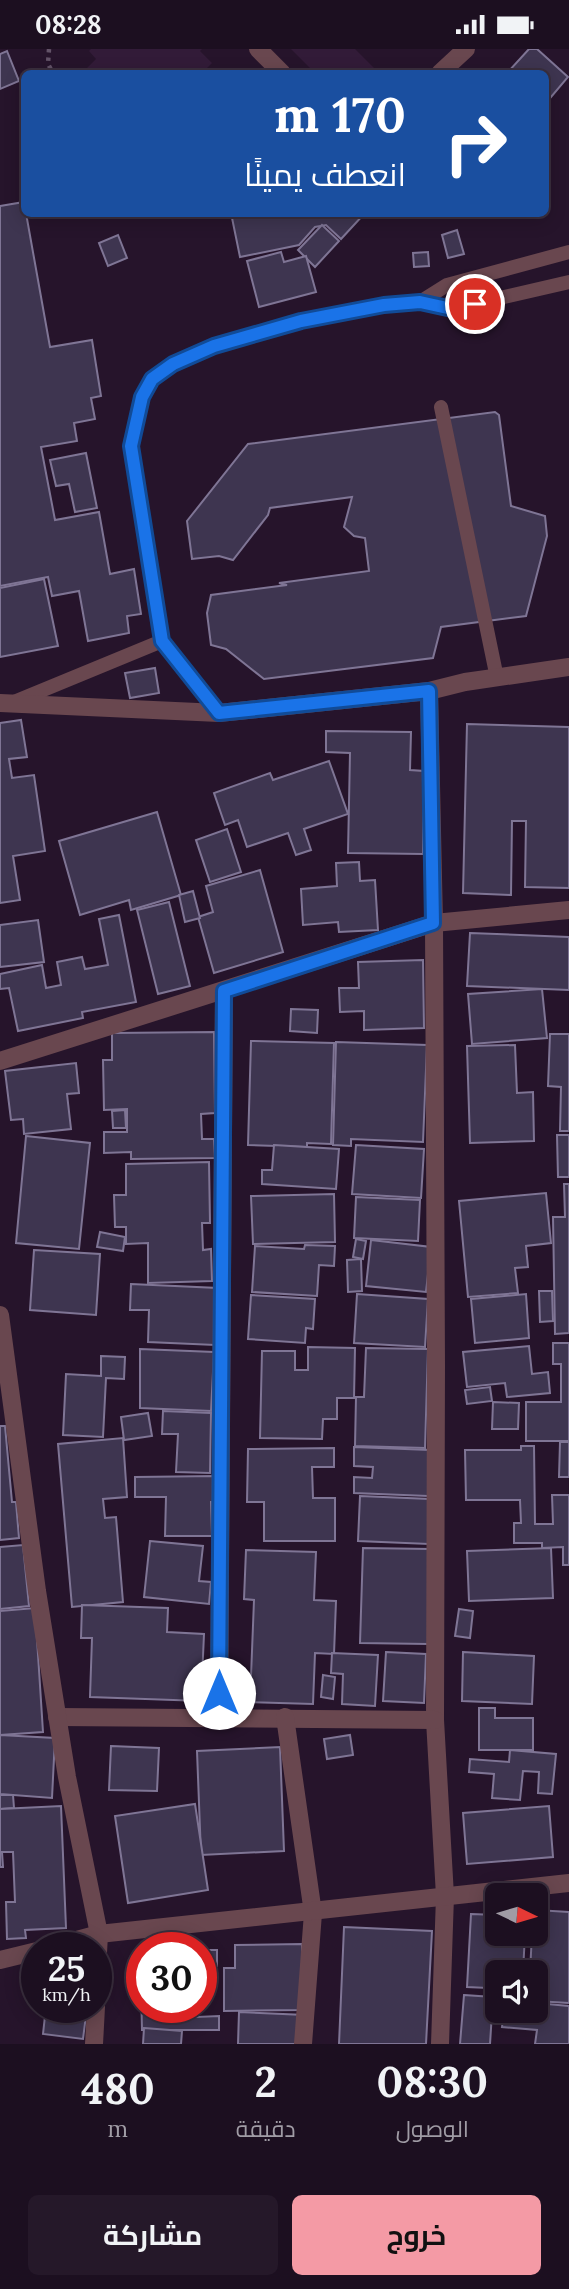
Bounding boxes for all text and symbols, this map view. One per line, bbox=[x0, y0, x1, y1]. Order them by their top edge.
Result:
text: 08:28 bbox=[35, 8, 102, 41]
text: 170 m bbox=[274, 83, 406, 145]
icon: right bbox=[430, 98, 521, 189]
text: انعطف يمينًا bbox=[244, 154, 406, 195]
pin bbox=[445, 274, 505, 334]
icon: arrive bbox=[456, 285, 494, 323]
position arrow bbox=[182, 1656, 256, 1730]
north arrow bbox=[485, 1883, 548, 1946]
map controls bbox=[485, 1883, 548, 2023]
speed limit sign: 30 bbox=[126, 1932, 217, 2023]
text: 25 bbox=[48, 1946, 85, 1991]
button: sound bbox=[485, 1960, 548, 2023]
text: km/h bbox=[42, 1983, 91, 2006]
text: 2 bbox=[254, 2055, 277, 2109]
text: 08:30 bbox=[377, 2055, 488, 2109]
text: 480 bbox=[81, 2062, 155, 2116]
text: m bbox=[108, 2114, 128, 2143]
text: دقيقة bbox=[236, 2114, 296, 2143]
text: الوصول bbox=[396, 2114, 469, 2143]
button: مشاركة bbox=[28, 2195, 278, 2275]
button: خروج bbox=[292, 2195, 541, 2275]

